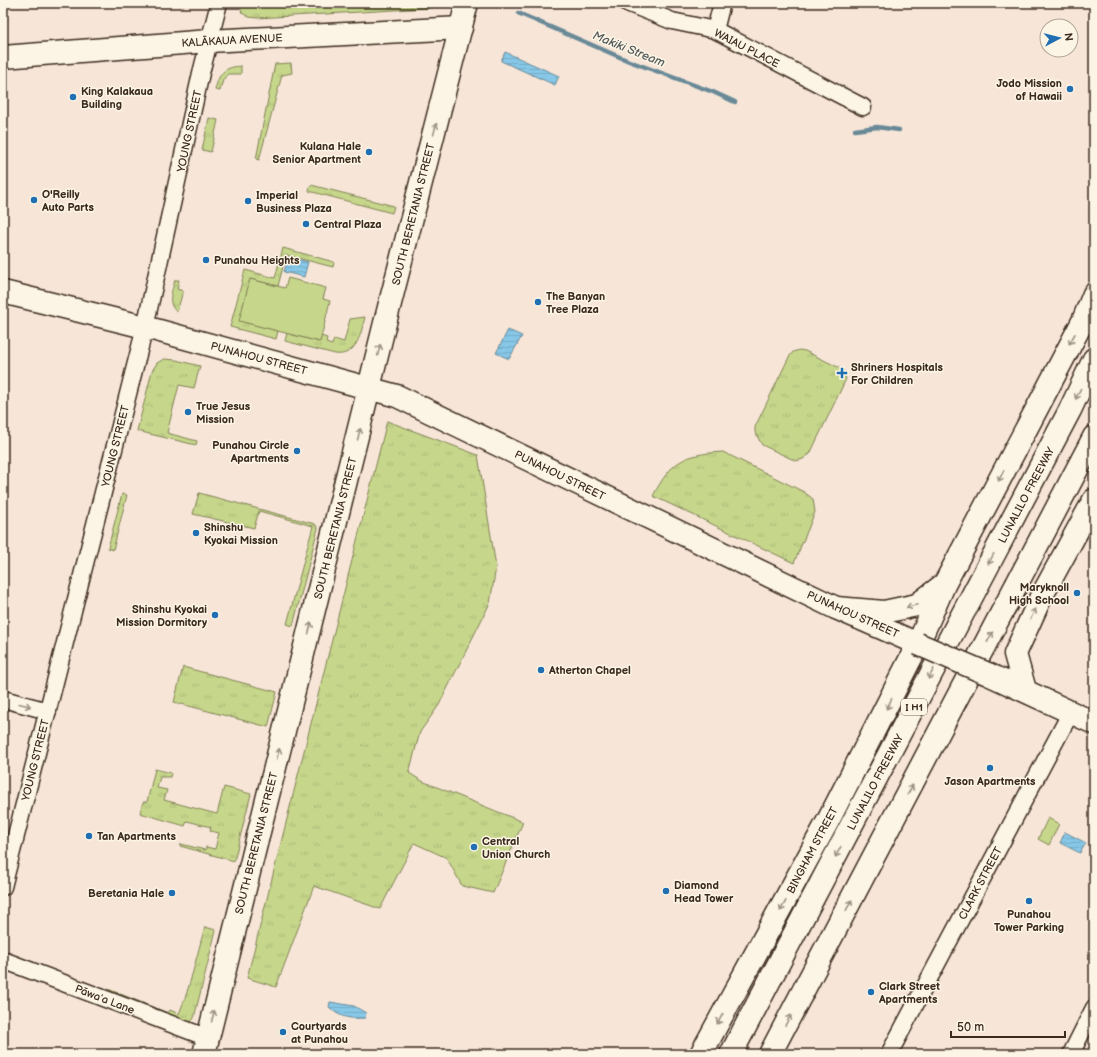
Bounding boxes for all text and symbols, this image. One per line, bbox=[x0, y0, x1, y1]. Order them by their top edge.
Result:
north arrow bbox=[1039, 18, 1079, 58]
street label: WAIAU PLACE bbox=[712, 26, 782, 70]
water label: Makiki Stream bbox=[590, 28, 667, 71]
street label: KALĀKAUA AVENUE bbox=[181, 30, 283, 50]
text: N bbox=[1061, 32, 1075, 42]
place label: Jodo Mission of Hawaii bbox=[996, 77, 1062, 103]
marker: Jodo Mission of Hawaii bbox=[1065, 84, 1075, 94]
place label: King Kalakaua Building bbox=[81, 85, 153, 111]
street label: YOUNG STREET bbox=[174, 88, 205, 174]
marker: King Kalakaua Building bbox=[68, 92, 78, 102]
one-way arrow bbox=[432, 122, 439, 135]
place label: Kulana Hale Senior Apartment bbox=[273, 140, 361, 166]
street label: SOUTH BERETANIA STREET bbox=[390, 141, 438, 286]
marker: Kulana Hale Senior Apartment bbox=[364, 147, 374, 157]
place label: O'Reilly Auto Parts bbox=[41, 188, 94, 214]
place label: Imperial Business Plaza bbox=[256, 189, 332, 215]
marker: O'Reilly Auto Parts bbox=[29, 195, 39, 205]
marker: Imperial Business Plaza bbox=[243, 196, 253, 206]
place label: Central Plaza bbox=[314, 218, 382, 231]
marker: Central Plaza bbox=[301, 219, 311, 229]
place label: Punahou Heights bbox=[214, 254, 300, 267]
marker: Punahou Heights bbox=[201, 255, 211, 265]
place label: The Banyan Tree Plaza bbox=[546, 290, 605, 316]
marker: The Banyan Tree Plaza bbox=[533, 297, 543, 307]
one-way arrow bbox=[1068, 333, 1076, 345]
street label: PUNAHOU STREET bbox=[209, 339, 309, 378]
one-way arrow bbox=[376, 343, 383, 356]
place label: Shriners Hospitals For Children bbox=[851, 361, 943, 387]
marker: Shriners Hospitals For Children bbox=[836, 367, 848, 379]
one-way arrow bbox=[1073, 388, 1081, 400]
place label: True Jesus Mission bbox=[196, 400, 251, 426]
street label: YOUNG STREET bbox=[99, 404, 132, 489]
marker: True Jesus Mission bbox=[183, 407, 193, 417]
one-way arrow bbox=[355, 428, 363, 441]
place label: Punahou Circle Apartments bbox=[212, 439, 290, 465]
street label: LUNALILO FREEWAY bbox=[996, 445, 1057, 545]
marker: Punahou Circle Apartments bbox=[292, 446, 302, 456]
street label: PUNAHOU STREET bbox=[512, 448, 608, 503]
street label: SOUTH BERETANIA STREET bbox=[312, 455, 360, 600]
one-way arrow bbox=[997, 470, 1004, 482]
place label: Shinshu Kyokai Mission bbox=[204, 521, 278, 547]
marker: Shinshu Kyokai Mission bbox=[191, 528, 201, 538]
one-way arrow bbox=[987, 553, 995, 565]
place label: Maryknoll High School bbox=[1009, 581, 1069, 607]
street label: PUNAHOU STREET bbox=[805, 588, 901, 641]
marker: Maryknoll High School bbox=[1072, 588, 1082, 598]
place label: Shinshu Kyokai Mission Dormitory bbox=[116, 603, 207, 629]
one-way arrow bbox=[906, 603, 919, 610]
one-way arrow bbox=[1030, 609, 1037, 621]
marker: Shinshu Kyokai Mission Dormitory bbox=[210, 610, 220, 620]
one-way arrow bbox=[307, 622, 314, 635]
one-way arrow bbox=[987, 632, 994, 644]
place label: Atherton Chapel bbox=[548, 664, 631, 677]
marker: Atherton Chapel bbox=[536, 665, 546, 675]
one-way arrow bbox=[927, 668, 934, 680]
one-way arrow bbox=[884, 697, 892, 709]
road number: I H1 bbox=[901, 699, 927, 715]
one-way arrow bbox=[19, 702, 32, 709]
street label: YOUNG STREET bbox=[19, 718, 52, 803]
street label: LUNALILO FREEWAY bbox=[845, 732, 906, 832]
one-way arrow bbox=[275, 748, 283, 761]
marker: Jason Apartments bbox=[985, 763, 995, 773]
street label: SOUTH BERETANIA STREET bbox=[233, 770, 281, 915]
place label: Jason Apartments bbox=[945, 775, 1036, 788]
one-way arrow bbox=[907, 784, 914, 796]
street label: BINGHAM STREET bbox=[784, 804, 841, 896]
place label: Tan Apartments bbox=[97, 830, 176, 843]
marker: Tan Apartments bbox=[84, 831, 94, 841]
place label: Central Union Church bbox=[482, 835, 550, 861]
marker: Central Union Church bbox=[469, 842, 479, 852]
street label: CLARK STREET bbox=[956, 844, 1005, 922]
one-way arrow bbox=[834, 845, 841, 857]
place label: Diamond Head Tower bbox=[674, 879, 734, 905]
marker: Diamond Head Tower bbox=[661, 886, 671, 896]
place label: Beretania Hale bbox=[88, 887, 164, 900]
marker: Beretania Hale bbox=[167, 888, 177, 898]
marker: Punahou Tower Parking bbox=[1024, 896, 1034, 906]
one-way arrow bbox=[778, 899, 786, 911]
one-way arrow bbox=[846, 899, 853, 911]
place label: Punahou Tower Parking bbox=[994, 908, 1064, 934]
place label: Clark Street Apartments bbox=[878, 980, 940, 1006]
street label: Pāwaʻa Lane bbox=[73, 982, 137, 1017]
marker: Clark Street Apartments bbox=[866, 987, 876, 997]
one-way arrow bbox=[210, 1010, 217, 1023]
one-way arrow bbox=[716, 1013, 723, 1025]
scale bar bbox=[951, 1013, 1065, 1039]
one-way arrow bbox=[785, 1014, 793, 1026]
place label: Courtyards at Punahou bbox=[291, 1020, 348, 1046]
text: 50 m bbox=[957, 1020, 984, 1035]
marker: Courtyards at Punahou bbox=[278, 1027, 288, 1037]

